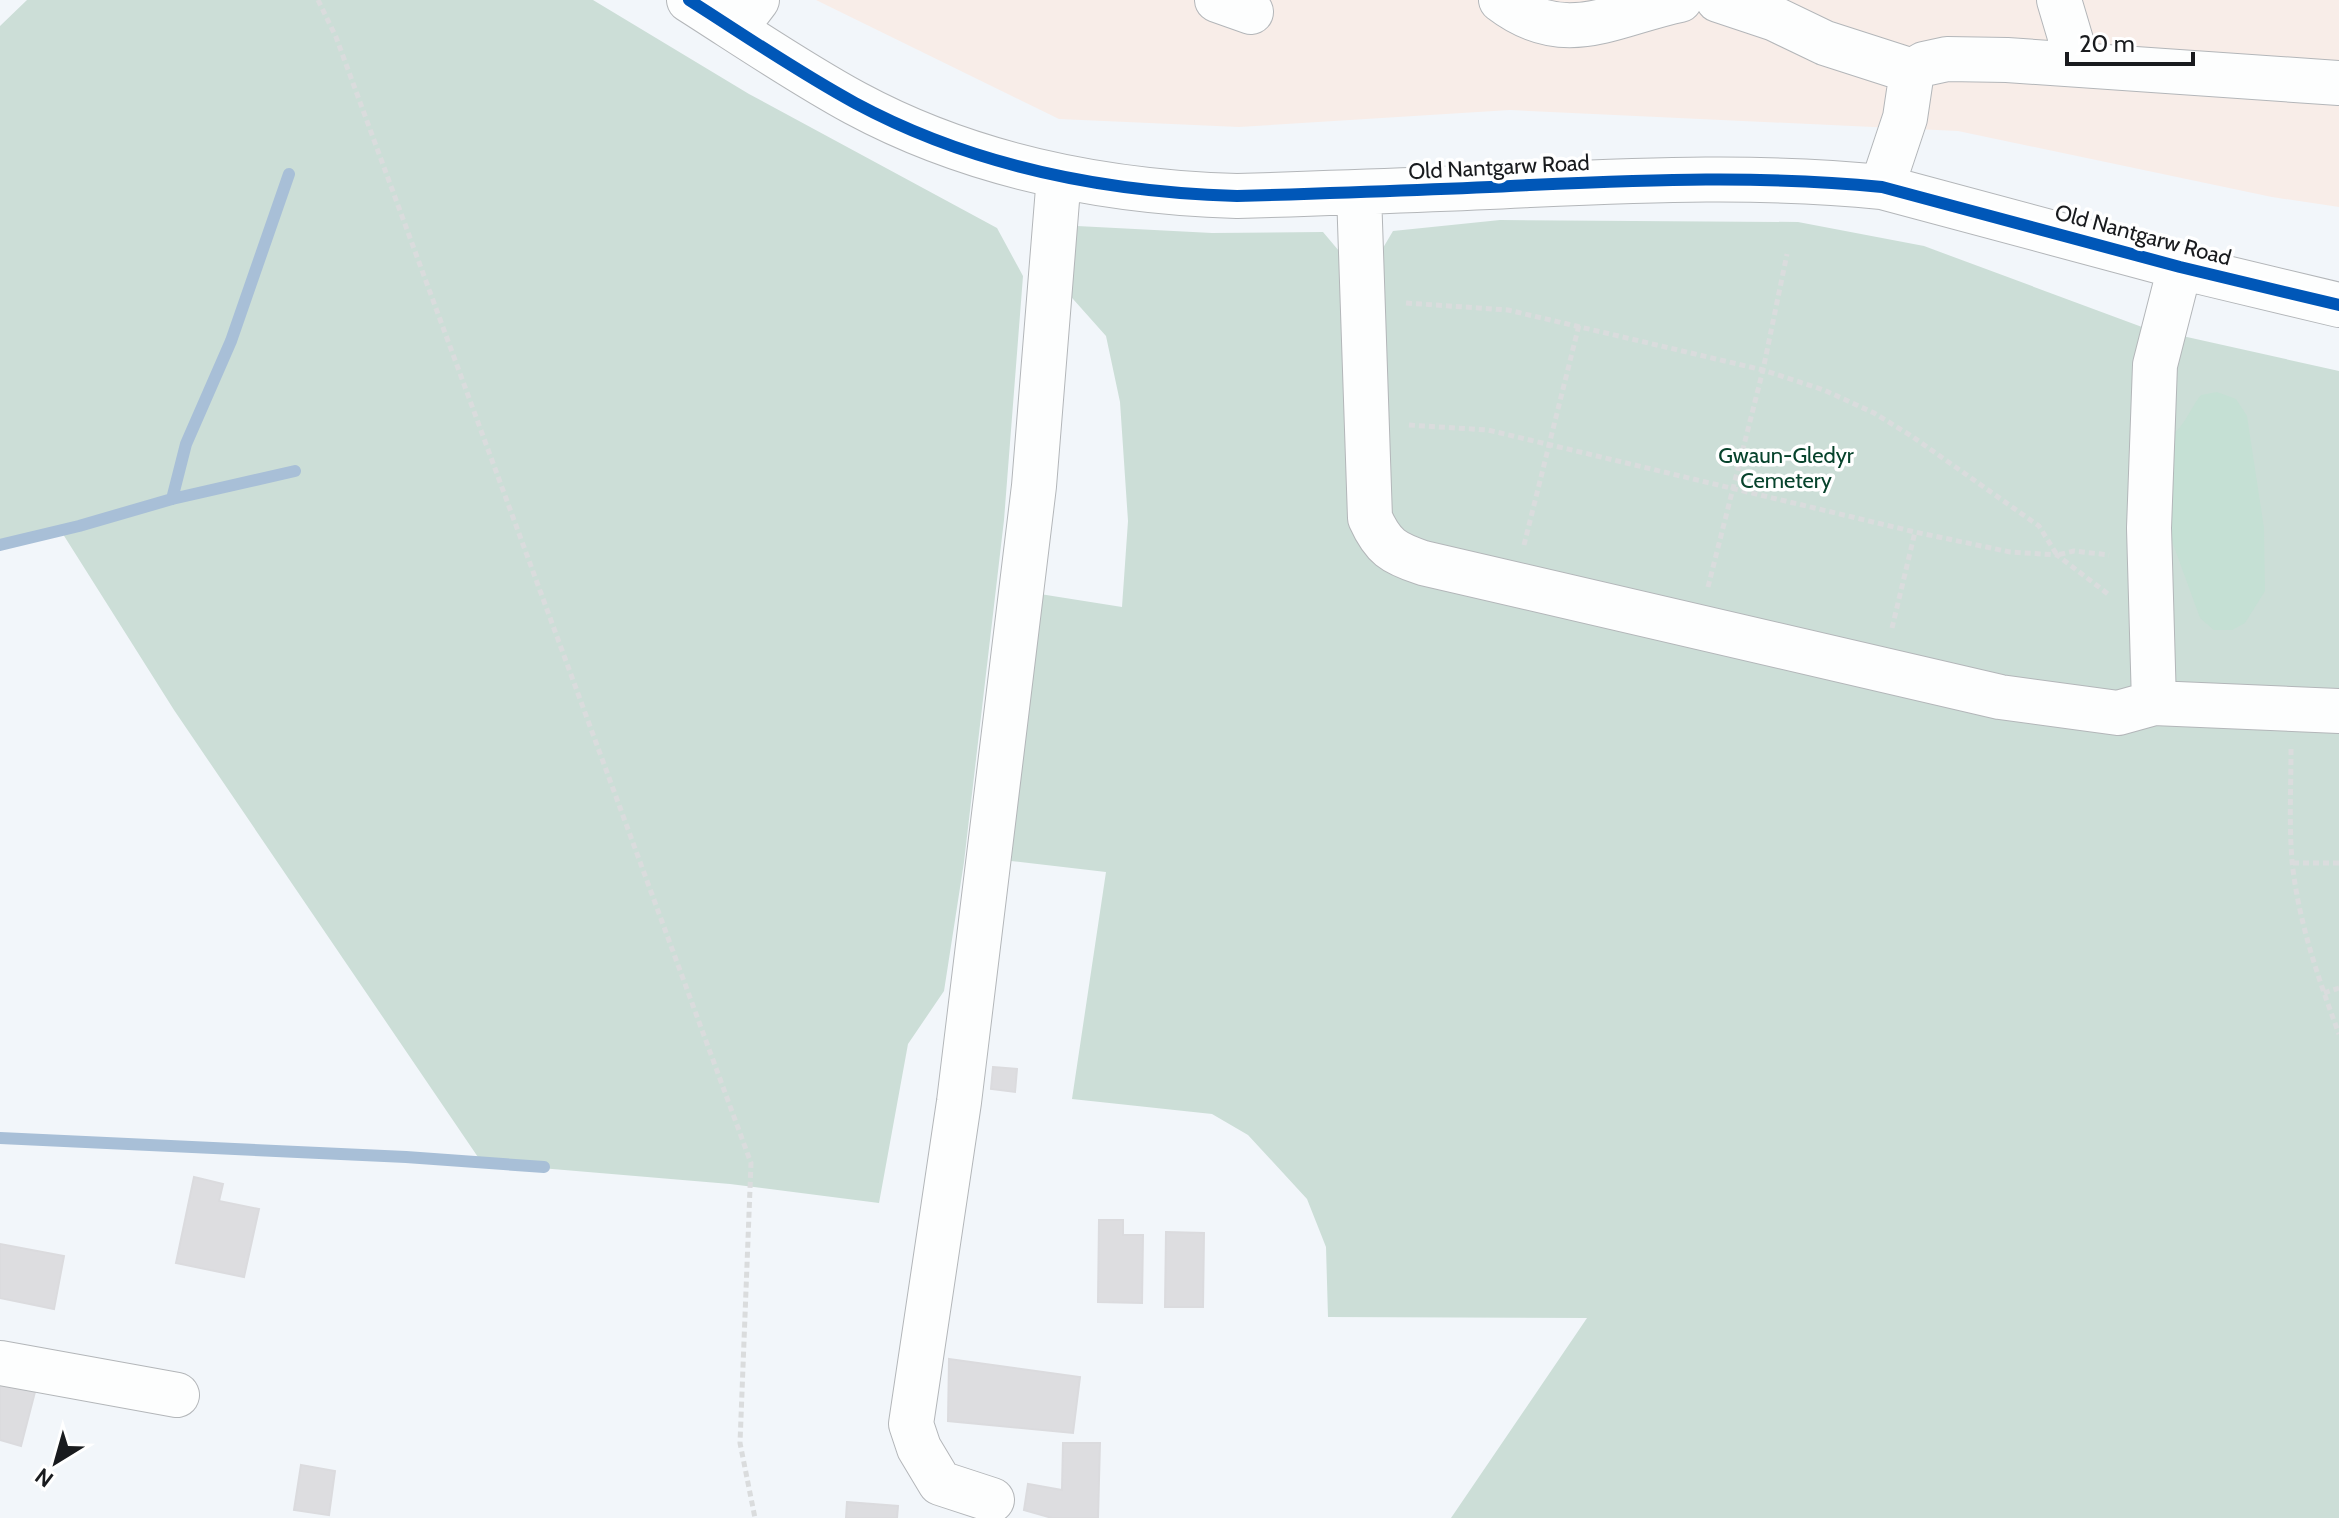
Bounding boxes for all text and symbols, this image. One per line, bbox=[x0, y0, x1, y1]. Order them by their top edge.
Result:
scale bar bbox=[2067, 16, 2193, 66]
text: 20 m bbox=[2079, 29, 2135, 58]
street label: Old Nantgarw Road bbox=[1408, 149, 1590, 185]
street label: Old Nantgarw Road bbox=[2052, 198, 2234, 272]
park label: Gwaun-Gledyr Cemetery bbox=[1718, 442, 1854, 494]
north arrow bbox=[16, 1422, 96, 1502]
text: N bbox=[30, 1462, 59, 1493]

